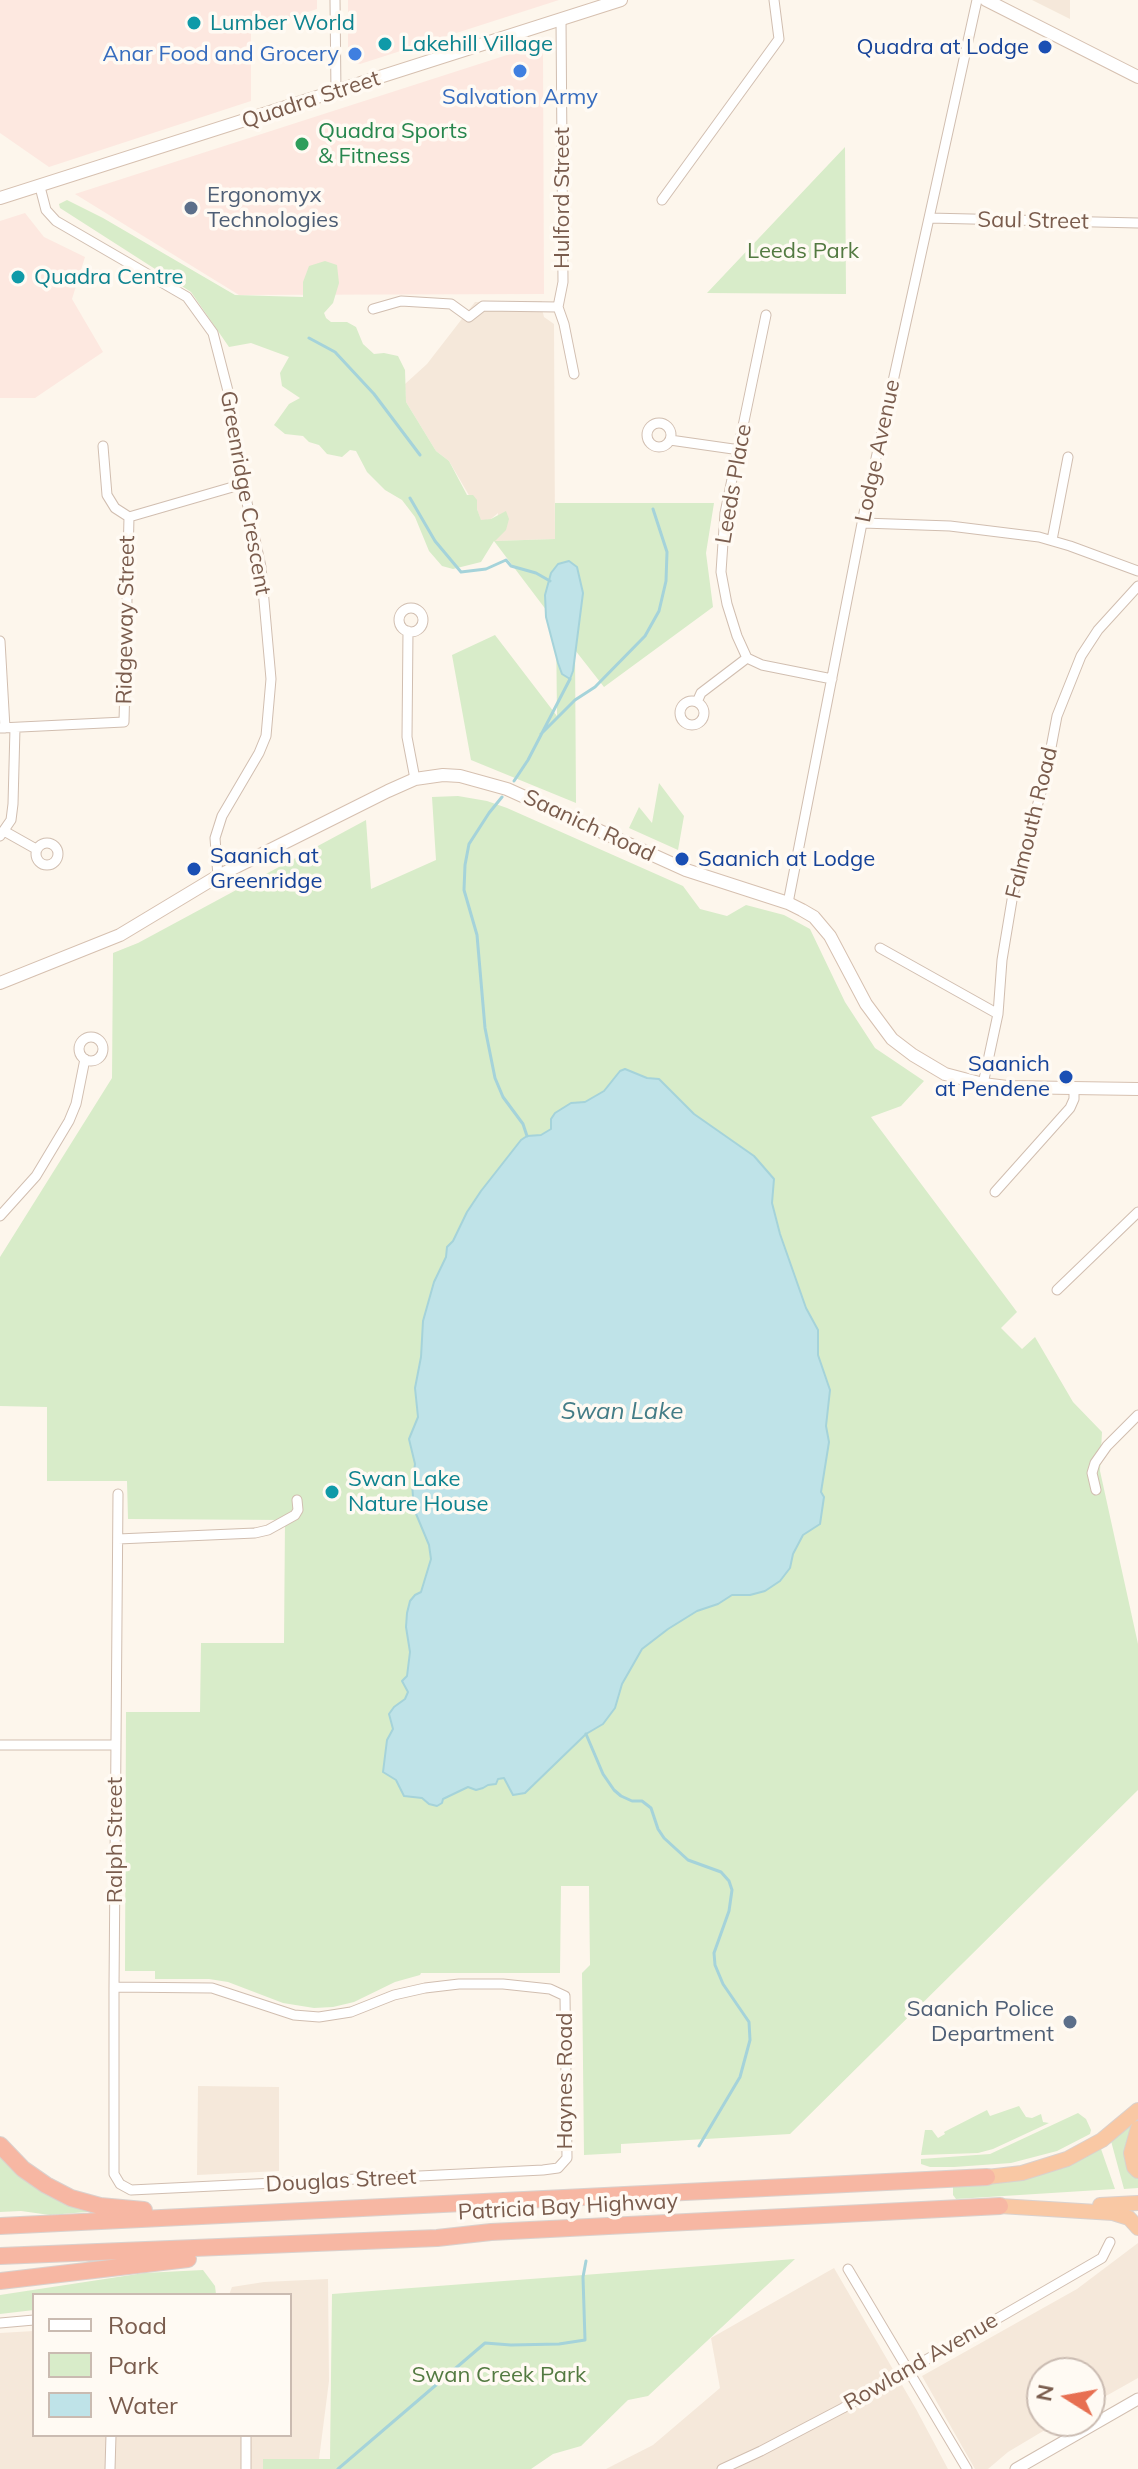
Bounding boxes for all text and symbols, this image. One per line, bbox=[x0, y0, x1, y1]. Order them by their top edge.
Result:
place label: Lumber World bbox=[210, 10, 355, 36]
marker: Lumber World bbox=[185, 14, 203, 32]
place label: Lakehill Village bbox=[401, 31, 553, 57]
place label: Quadra at Lodge bbox=[857, 34, 1029, 60]
marker: Lakehill Village bbox=[376, 35, 394, 53]
marker: Quadra at Lodge bbox=[1036, 38, 1054, 56]
place label: Anar Food and Grocery bbox=[103, 41, 339, 67]
marker: Anar Food and Grocery bbox=[346, 45, 364, 63]
marker: Salvation Army bbox=[511, 62, 529, 80]
street label: Quadra Street bbox=[239, 65, 383, 135]
place label: Salvation Army bbox=[442, 84, 598, 110]
place label: Quadra Sports & Fitness bbox=[318, 118, 468, 170]
street label: Hulford Street bbox=[549, 127, 575, 269]
marker: Quadra Sports & Fitness bbox=[293, 135, 311, 153]
place label: Ergonomyx Technologies bbox=[207, 182, 339, 234]
marker: Ergonomyx Technologies bbox=[182, 199, 200, 217]
street label: Saul Street bbox=[977, 207, 1089, 235]
park label: Leeds Park bbox=[747, 238, 859, 264]
place label: Quadra Centre bbox=[34, 264, 184, 290]
marker: Quadra Centre bbox=[9, 268, 27, 286]
street label: Lodge Avenue bbox=[850, 377, 906, 525]
street label: Greenridge Crescent bbox=[214, 389, 276, 597]
street label: Leeds Place bbox=[710, 422, 758, 546]
street label: Ridgeway Street bbox=[111, 535, 141, 705]
street label: Falmouth Road bbox=[1000, 745, 1064, 901]
street label: Saanich Road bbox=[519, 784, 659, 868]
place label: Saanich at Greenridge bbox=[210, 843, 322, 894]
place label: Saanich at Lodge bbox=[698, 846, 875, 872]
marker: Saanich at Lodge bbox=[673, 850, 691, 868]
marker: Saanich at Greenridge bbox=[185, 860, 203, 878]
place label: Saanich at Pendene bbox=[935, 1051, 1050, 1102]
marker: Saanich at Pendene bbox=[1057, 1068, 1075, 1086]
water label: Swan Lake bbox=[561, 1398, 683, 1426]
place label: Swan Lake Nature House bbox=[348, 1466, 489, 1518]
marker: Swan Lake Nature House bbox=[323, 1483, 341, 1501]
street label: Ralph Street bbox=[102, 1777, 128, 1903]
place label: Saanich Police Department bbox=[907, 1996, 1054, 2048]
street label: Haynes Road bbox=[552, 2012, 578, 2150]
marker: Saanich Police Department bbox=[1061, 2013, 1079, 2031]
street label: Douglas Street bbox=[265, 2164, 417, 2198]
street label: Patricia Bay Highway bbox=[457, 2188, 679, 2226]
legend bbox=[32, 2293, 292, 2437]
street label: Rowland Avenue bbox=[839, 2307, 1003, 2417]
text: Road bbox=[108, 2310, 167, 2340]
text: Park bbox=[108, 2350, 159, 2380]
north arrow bbox=[1026, 2357, 1106, 2437]
park label: Swan Creek Park bbox=[412, 2362, 586, 2388]
text: N bbox=[1029, 2382, 1060, 2404]
text: Water bbox=[108, 2390, 178, 2420]

